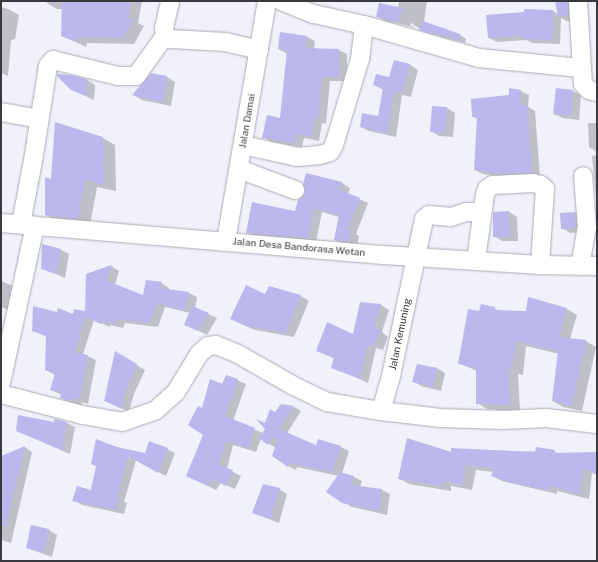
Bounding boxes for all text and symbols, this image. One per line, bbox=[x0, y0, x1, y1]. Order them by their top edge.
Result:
street label: Jalan Damai bbox=[236, 93, 258, 149]
street label: Jalan Desa Bandorasa Wetan bbox=[232, 235, 366, 259]
street label: Jalan Kemuning bbox=[387, 297, 413, 371]

